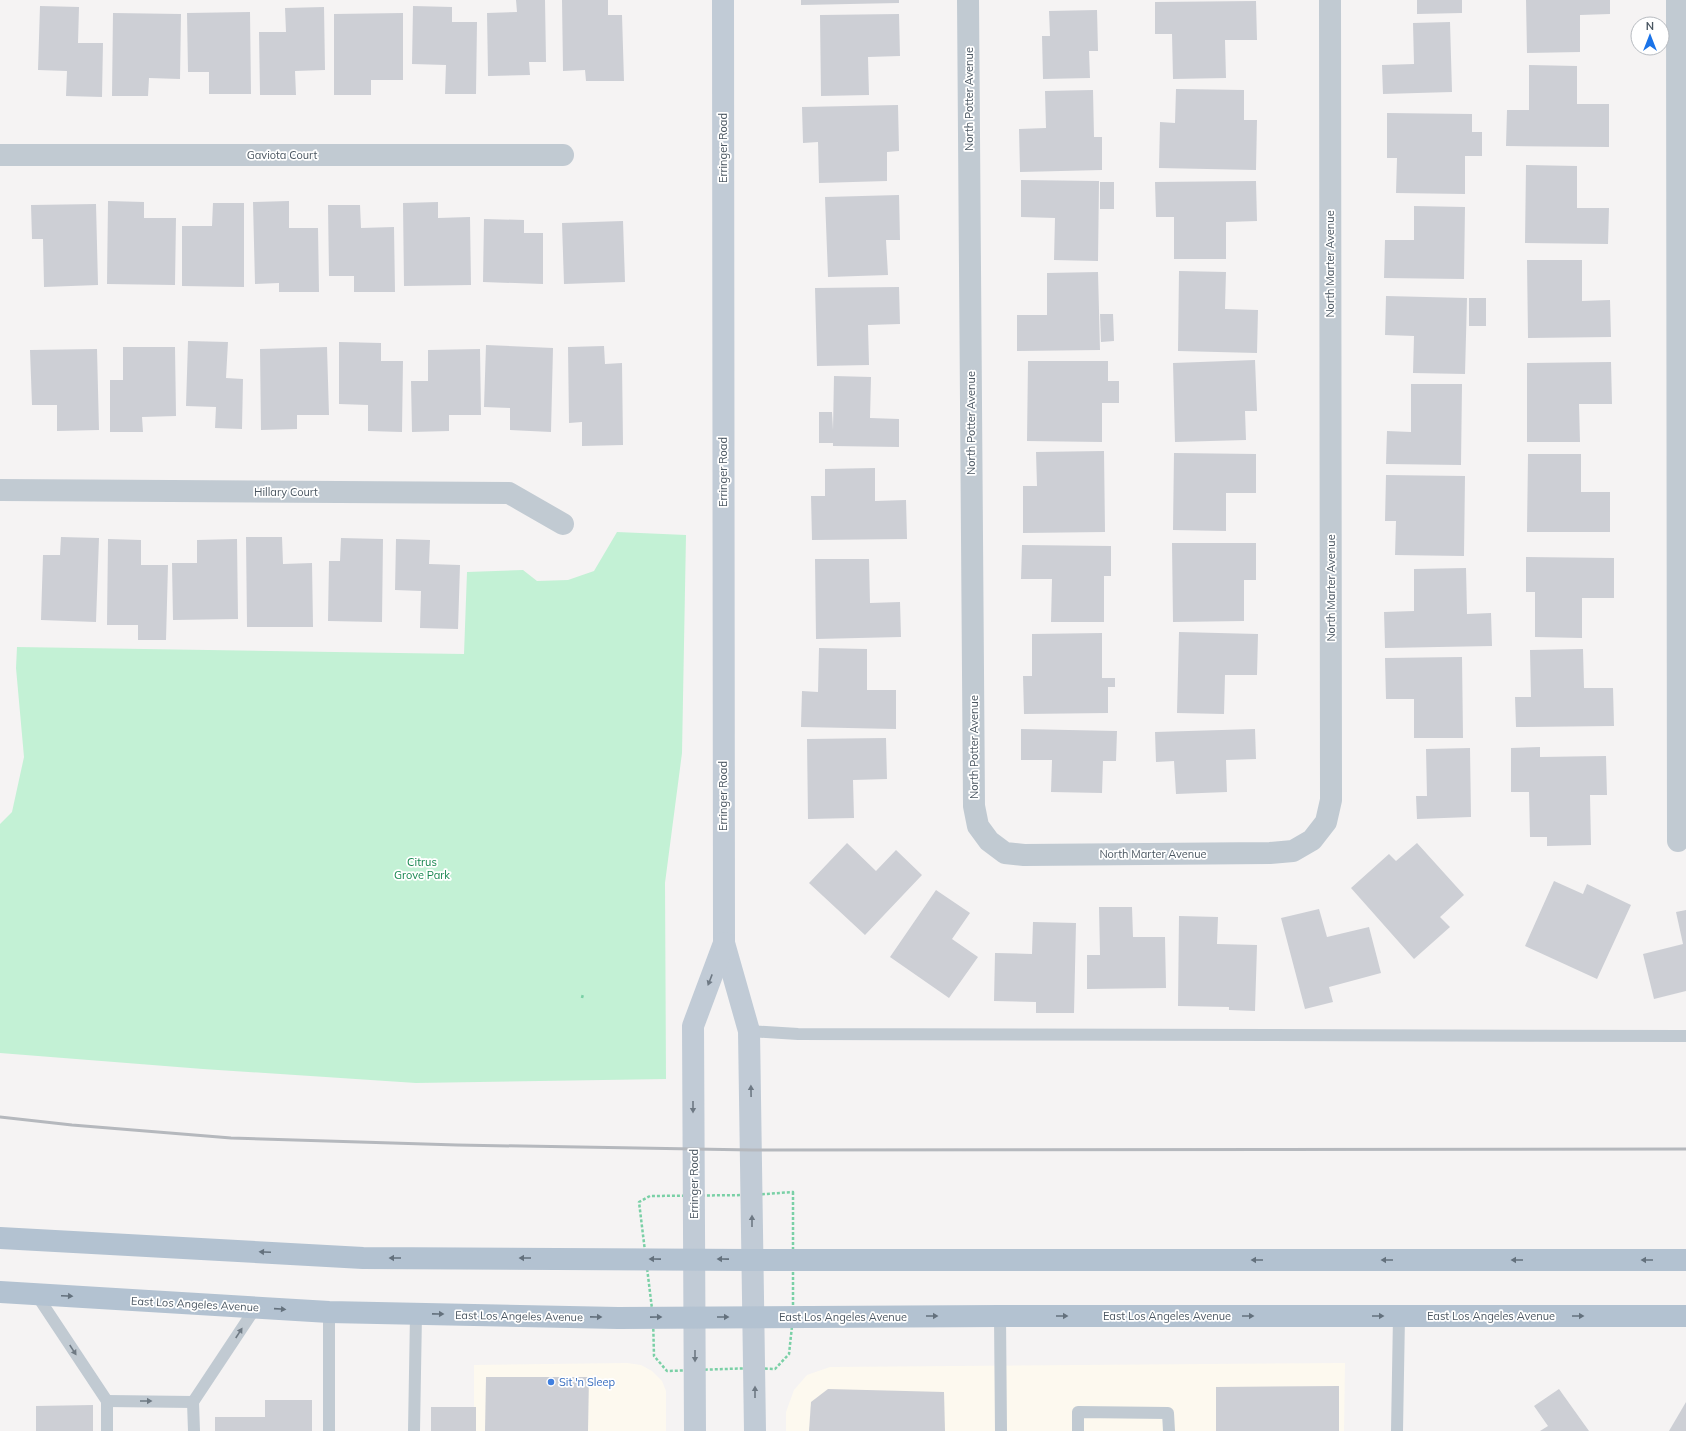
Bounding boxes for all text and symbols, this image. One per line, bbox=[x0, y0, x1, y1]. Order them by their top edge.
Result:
north arrow bbox=[1630, 16, 1670, 56]
text: N bbox=[1646, 19, 1654, 33]
street label: North Potter Avenue bbox=[962, 47, 976, 151]
street label: Erringer Road bbox=[716, 113, 730, 183]
street label: Gaviota Court bbox=[247, 148, 317, 162]
street label: North Marter Avenue bbox=[1323, 210, 1337, 318]
street label: North Potter Avenue bbox=[964, 371, 978, 475]
street label: Erringer Road bbox=[716, 437, 730, 507]
street label: Hillary Court bbox=[254, 485, 318, 499]
street label: North Marter Avenue bbox=[1324, 534, 1338, 642]
street label: North Potter Avenue bbox=[967, 695, 981, 799]
street label: Erringer Road bbox=[716, 761, 730, 831]
street label: North Marter Avenue bbox=[1099, 847, 1207, 861]
park label: Citrus Grove Park bbox=[394, 855, 450, 882]
one-way arrow bbox=[707, 974, 713, 986]
one-way arrow bbox=[747, 1085, 754, 1097]
one-way arrow bbox=[690, 1101, 696, 1114]
street label: Erringer Road bbox=[687, 1149, 701, 1219]
one-way arrow bbox=[749, 1214, 755, 1227]
one-way arrow bbox=[259, 1249, 271, 1256]
one-way arrow bbox=[388, 1255, 401, 1261]
one-way arrow bbox=[518, 1255, 531, 1261]
one-way arrow bbox=[649, 1255, 661, 1262]
one-way arrow bbox=[717, 1256, 729, 1263]
one-way arrow bbox=[1250, 1257, 1263, 1263]
one-way arrow bbox=[1380, 1257, 1393, 1263]
one-way arrow bbox=[1510, 1257, 1523, 1263]
one-way arrow bbox=[1640, 1257, 1653, 1263]
one-way arrow bbox=[61, 1293, 73, 1300]
street label: East Los Angeles Avenue bbox=[131, 1294, 259, 1314]
one-way arrow bbox=[274, 1305, 287, 1312]
street label: East Los Angeles Avenue bbox=[455, 1308, 583, 1324]
street label: East Los Angeles Avenue bbox=[1103, 1309, 1231, 1323]
street label: East Los Angeles Avenue bbox=[1427, 1309, 1555, 1323]
street label: East Los Angeles Avenue bbox=[779, 1310, 907, 1324]
one-way arrow bbox=[432, 1311, 445, 1317]
one-way arrow bbox=[926, 1313, 939, 1319]
one-way arrow bbox=[1056, 1313, 1069, 1319]
one-way arrow bbox=[1242, 1313, 1255, 1319]
one-way arrow bbox=[1372, 1313, 1385, 1319]
one-way arrow bbox=[1572, 1313, 1585, 1319]
one-way arrow bbox=[590, 1314, 603, 1320]
one-way arrow bbox=[650, 1314, 663, 1320]
one-way arrow bbox=[717, 1314, 730, 1320]
one-way arrow bbox=[235, 1328, 243, 1338]
one-way arrow bbox=[69, 1345, 77, 1355]
one-way arrow bbox=[692, 1350, 698, 1363]
place label: Sit 'n Sleep bbox=[559, 1375, 615, 1389]
marker: Sit 'n Sleep bbox=[546, 1377, 556, 1387]
one-way arrow bbox=[752, 1385, 758, 1398]
one-way arrow bbox=[140, 1398, 152, 1405]

